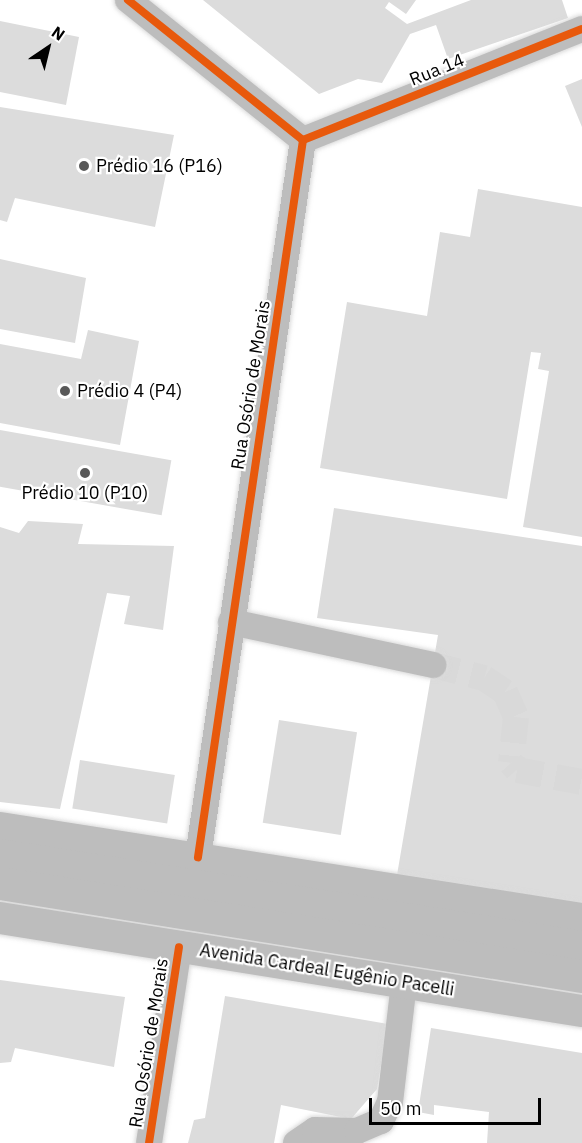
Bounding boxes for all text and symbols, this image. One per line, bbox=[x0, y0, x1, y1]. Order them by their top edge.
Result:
north arrow bbox=[18, 18, 78, 78]
text: N bbox=[48, 22, 69, 45]
street label: Rua 14 bbox=[406, 49, 468, 91]
place label: Prédio 16 (P16) bbox=[96, 155, 223, 177]
marker: Prédio 16 (P16) bbox=[77, 159, 91, 173]
street label: Rua Osório de Morais bbox=[227, 299, 275, 471]
place label: Prédio 4 (P4) bbox=[77, 380, 182, 402]
marker: Prédio 4 (P4) bbox=[58, 384, 72, 398]
marker: Prédio 10 (P10) bbox=[78, 466, 92, 480]
place label: Prédio 10 (P10) bbox=[22, 482, 148, 504]
street label: Avenida Cardeal Eugênio Pacelli bbox=[198, 939, 456, 1001]
street label: Rua Osório de Morais bbox=[125, 957, 173, 1129]
scale bar bbox=[372, 1086, 544, 1124]
text: 50 m bbox=[380, 1097, 422, 1120]

